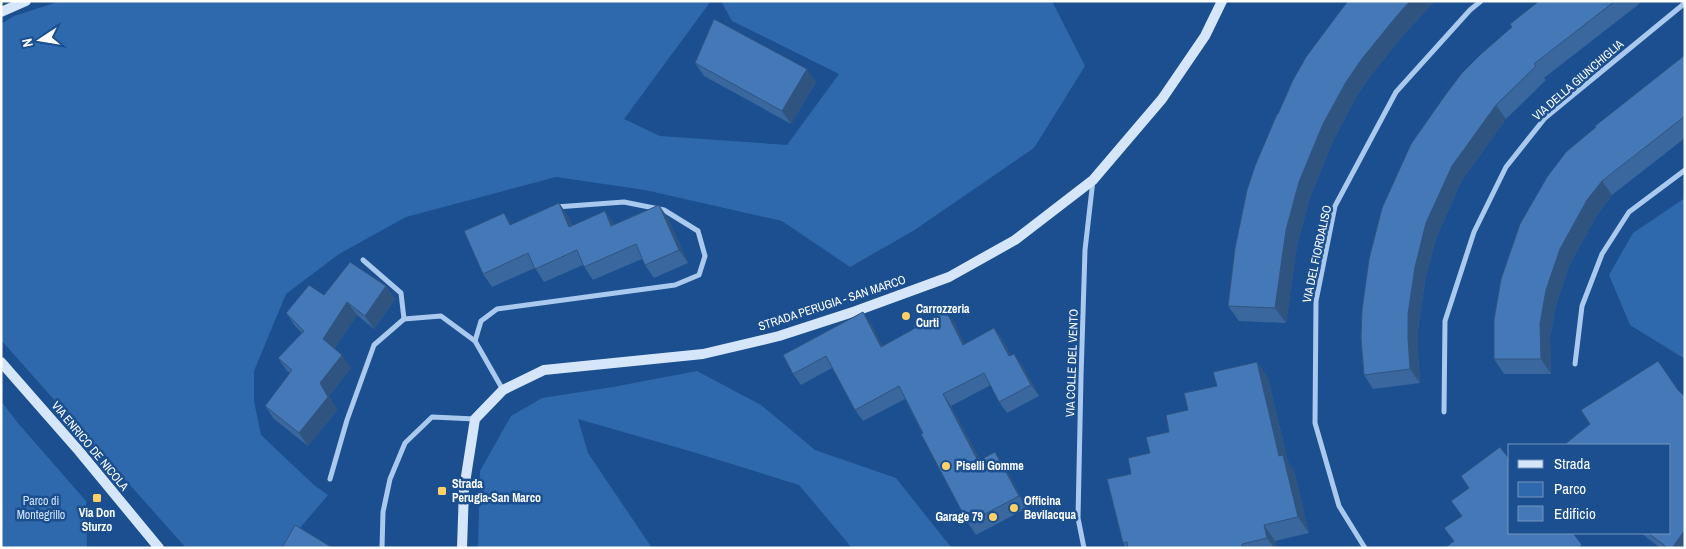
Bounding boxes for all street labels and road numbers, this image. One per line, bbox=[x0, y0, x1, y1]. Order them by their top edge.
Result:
street label: VIA DELLA GIUNCHIGLIA bbox=[1529, 36, 1627, 124]
street label: VIA DEL FIORDALISO bbox=[1299, 203, 1335, 304]
street label: STRADA PERUGIA - SAN MARCO bbox=[756, 271, 908, 334]
street label: VIA COLLE DEL VENTO bbox=[1062, 308, 1082, 417]
street label: VIA ENRICO DE NICOLA bbox=[48, 398, 132, 494]

